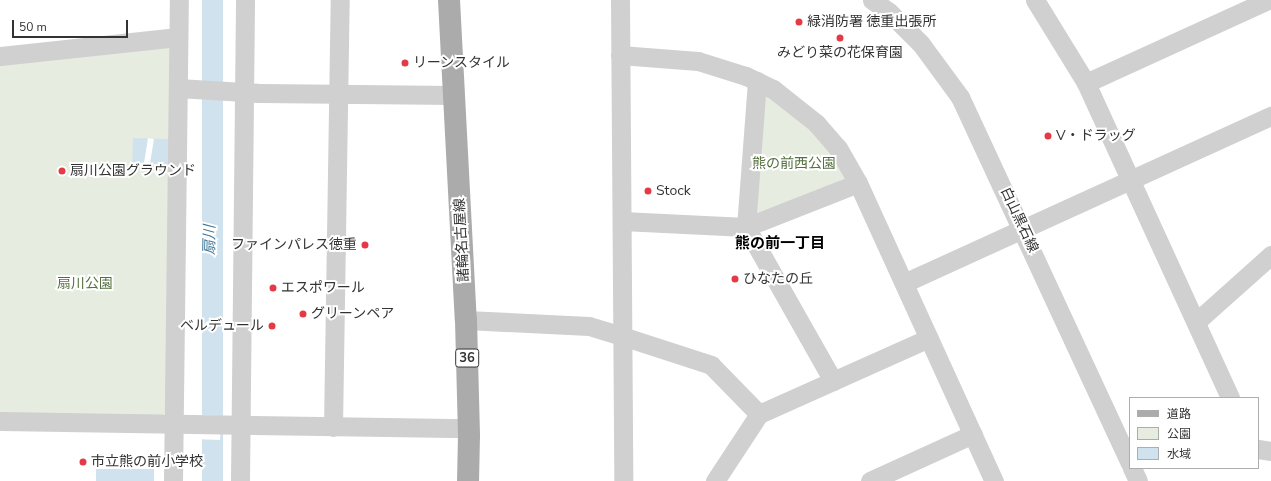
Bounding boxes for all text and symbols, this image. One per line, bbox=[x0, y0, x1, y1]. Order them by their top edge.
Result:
scale bar bbox=[14, 12, 130, 38]
place label: 緑消防署 徳重出張所 bbox=[807, 14, 937, 30]
marker: 緑消防署 徳重出張所 bbox=[794, 17, 804, 27]
text: 50 m bbox=[19, 19, 47, 35]
marker: みどり菜の花保育園 bbox=[835, 33, 845, 43]
place label: みどり菜の花保育園 bbox=[777, 45, 903, 61]
place label: リーンスタイル bbox=[413, 55, 511, 71]
marker: リーンスタイル bbox=[400, 58, 410, 68]
place label: V・ドラッグ bbox=[1056, 128, 1136, 144]
marker: V・ドラッグ bbox=[1043, 131, 1053, 141]
park label: 熊の前西公園 bbox=[752, 156, 836, 172]
place label: 扇川公園グラウンド bbox=[70, 163, 196, 179]
marker: 扇川公園グラウンド bbox=[57, 166, 67, 176]
place label: Stock bbox=[656, 183, 691, 199]
street label: 白山黒石線 bbox=[997, 185, 1041, 255]
marker: Stock bbox=[643, 186, 653, 196]
street label: 諸輪名古屋線 bbox=[451, 198, 473, 282]
water label: 扇川 bbox=[201, 225, 219, 255]
district label: 熊の前一丁目 bbox=[735, 235, 825, 253]
place label: ファインパレス徳重 bbox=[231, 237, 357, 253]
marker: ファインパレス徳重 bbox=[360, 240, 370, 250]
place label: ひなたの丘 bbox=[743, 271, 813, 287]
marker: ひなたの丘 bbox=[730, 274, 740, 284]
park label: 扇川公園 bbox=[57, 276, 113, 292]
place label: エスポワール bbox=[281, 280, 365, 296]
marker: エスポワール bbox=[268, 283, 278, 293]
place label: グリーンペア bbox=[311, 306, 395, 322]
marker: グリーンペア bbox=[298, 309, 308, 319]
place label: ベルデュール bbox=[180, 318, 264, 334]
marker: ベルデュール bbox=[267, 321, 277, 331]
road number: 36 bbox=[455, 347, 479, 369]
legend bbox=[1129, 397, 1259, 469]
text: 道路 bbox=[1167, 406, 1191, 422]
text: 公園 bbox=[1167, 426, 1191, 442]
text: 水域 bbox=[1167, 446, 1191, 462]
place label: 市立熊の前小学校 bbox=[91, 454, 203, 470]
marker: 市立熊の前小学校 bbox=[78, 457, 88, 467]

